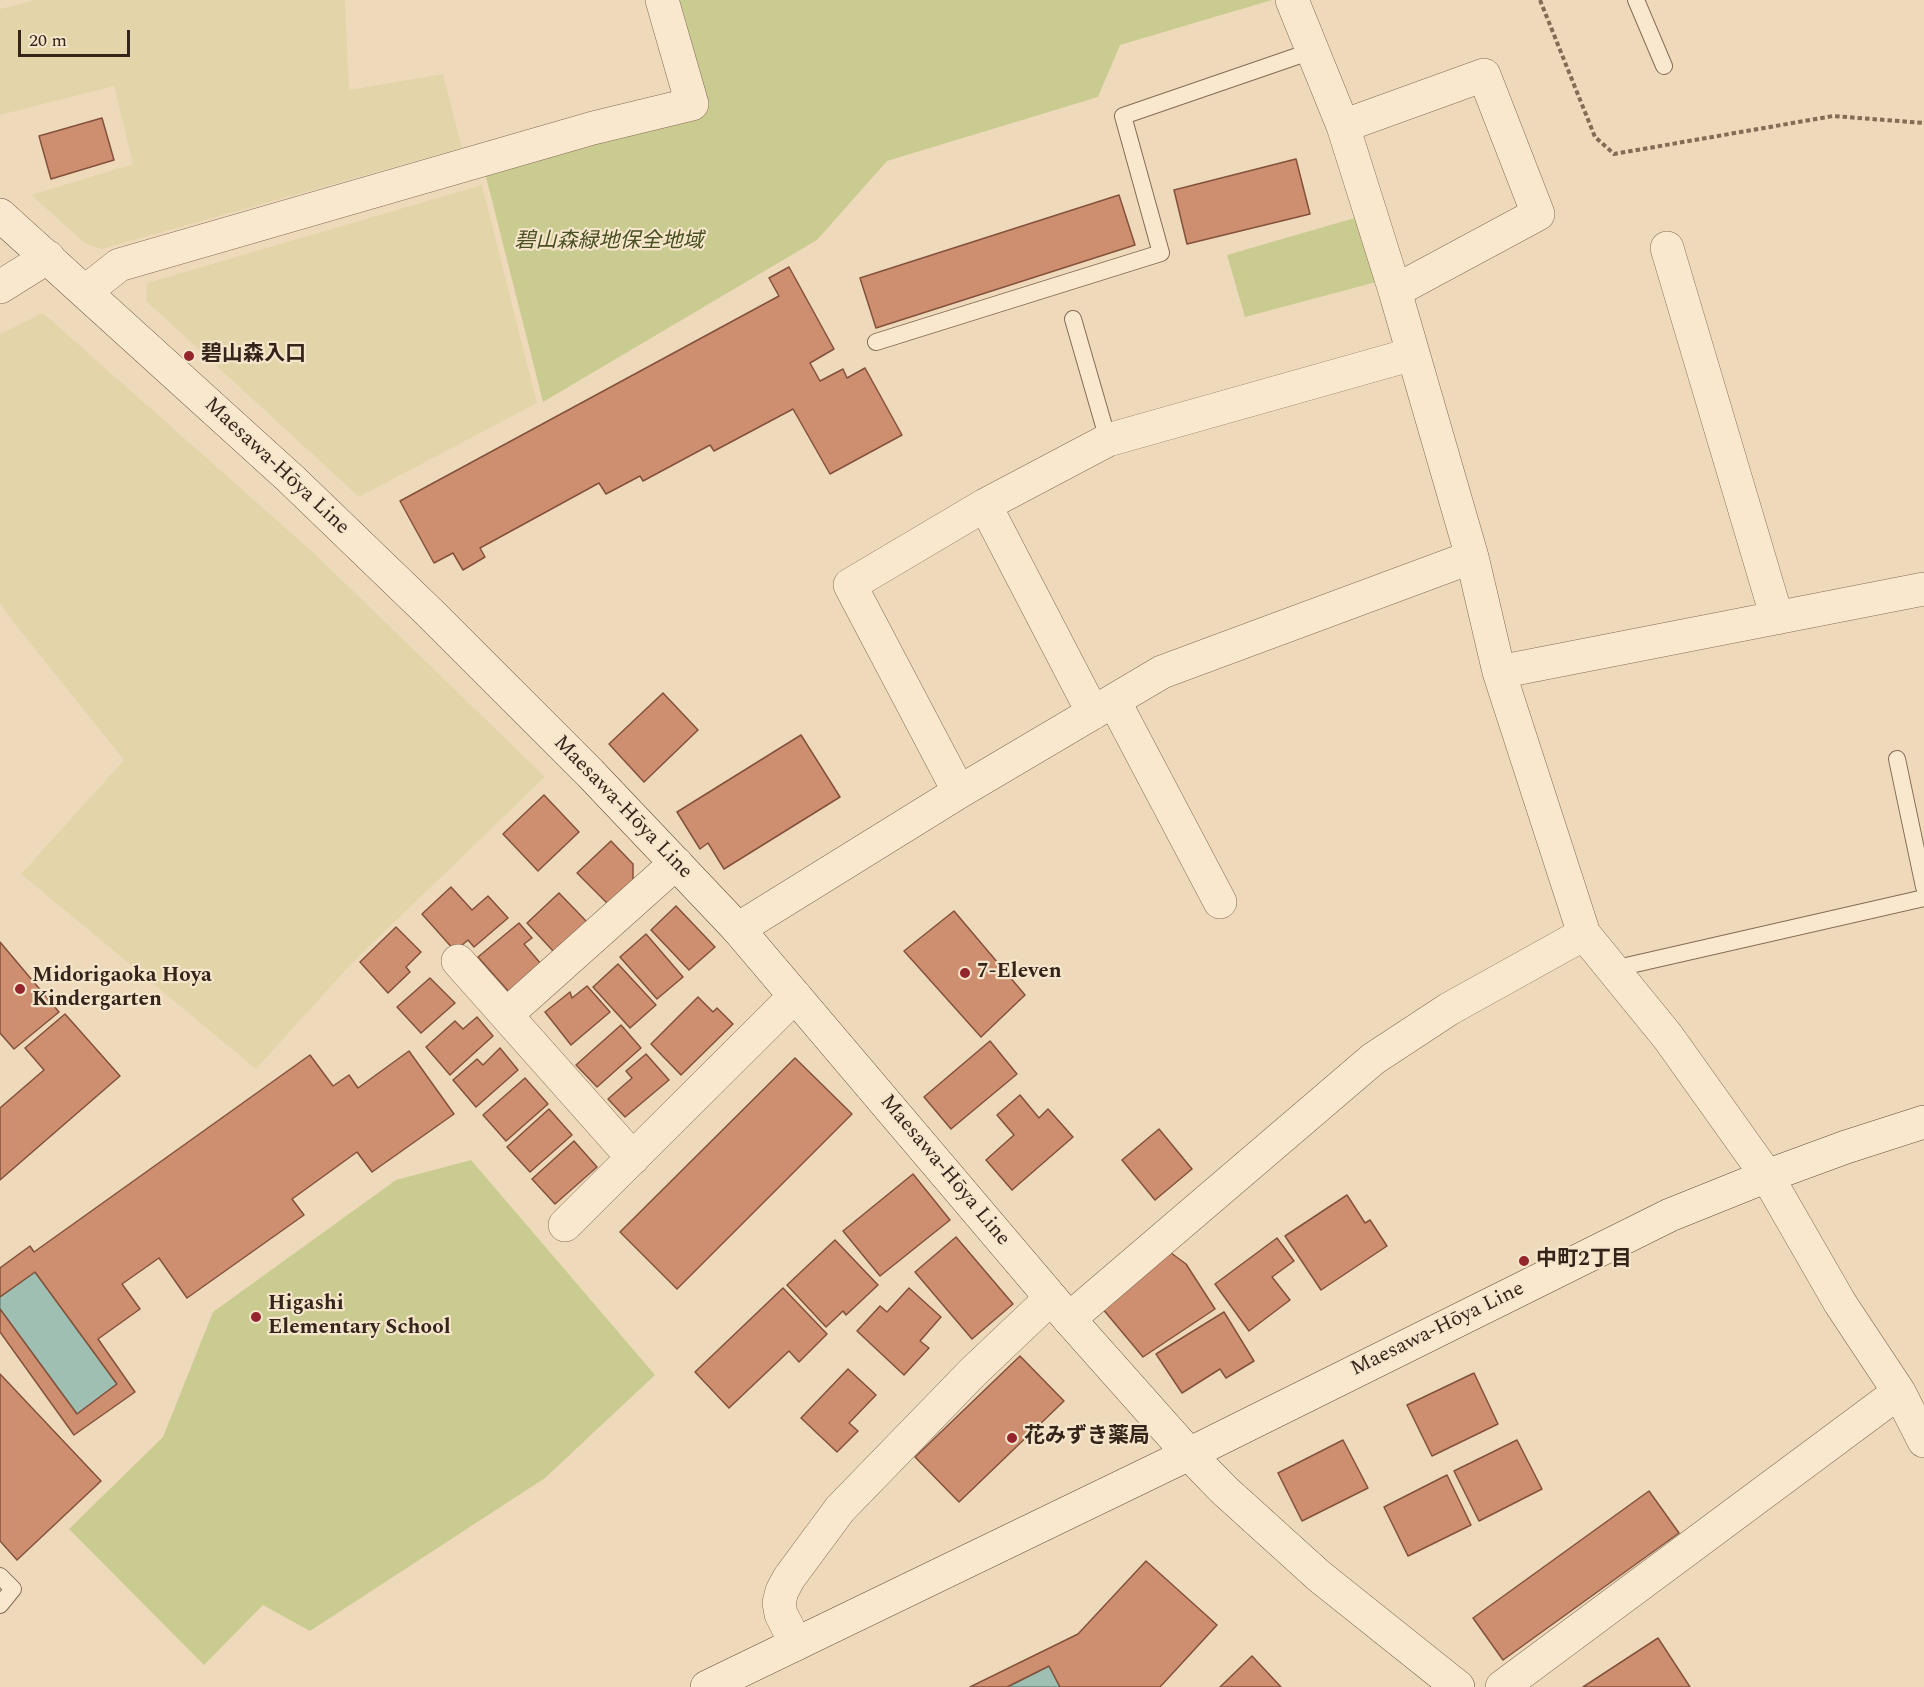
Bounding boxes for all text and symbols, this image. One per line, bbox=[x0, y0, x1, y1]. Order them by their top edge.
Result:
scale bar bbox=[21, 18, 134, 56]
text: 20 m bbox=[29, 27, 67, 54]
park label: 碧山森緑地保全地域 bbox=[515, 230, 703, 256]
place label: 碧山森入口 bbox=[201, 343, 306, 369]
marker: 碧山森入口 bbox=[182, 349, 196, 363]
street label: Maesawa-Hōya Line bbox=[198, 393, 354, 541]
street label: Maesawa-Hōya Line bbox=[547, 731, 697, 885]
place label: 7-Eleven bbox=[977, 960, 1062, 986]
place label: Midorigaoka Hoya Kindergarten bbox=[32, 964, 212, 1014]
marker: 7-Eleven bbox=[958, 966, 972, 980]
marker: Midorigaoka Hoya Kindergarten bbox=[13, 982, 27, 996]
street label: Maesawa-Hōya Line bbox=[873, 1090, 1015, 1252]
place label: 中町2丁目 bbox=[1536, 1248, 1632, 1274]
marker: 中町2丁目 bbox=[1517, 1254, 1531, 1268]
street label: Maesawa-Hōya Line bbox=[1347, 1277, 1529, 1383]
place label: Higashi Elementary School bbox=[268, 1292, 451, 1342]
marker: Higashi Elementary School bbox=[249, 1310, 263, 1324]
place label: 花みずき薬局 bbox=[1024, 1425, 1150, 1451]
marker: 花みずき薬局 bbox=[1005, 1431, 1019, 1445]

